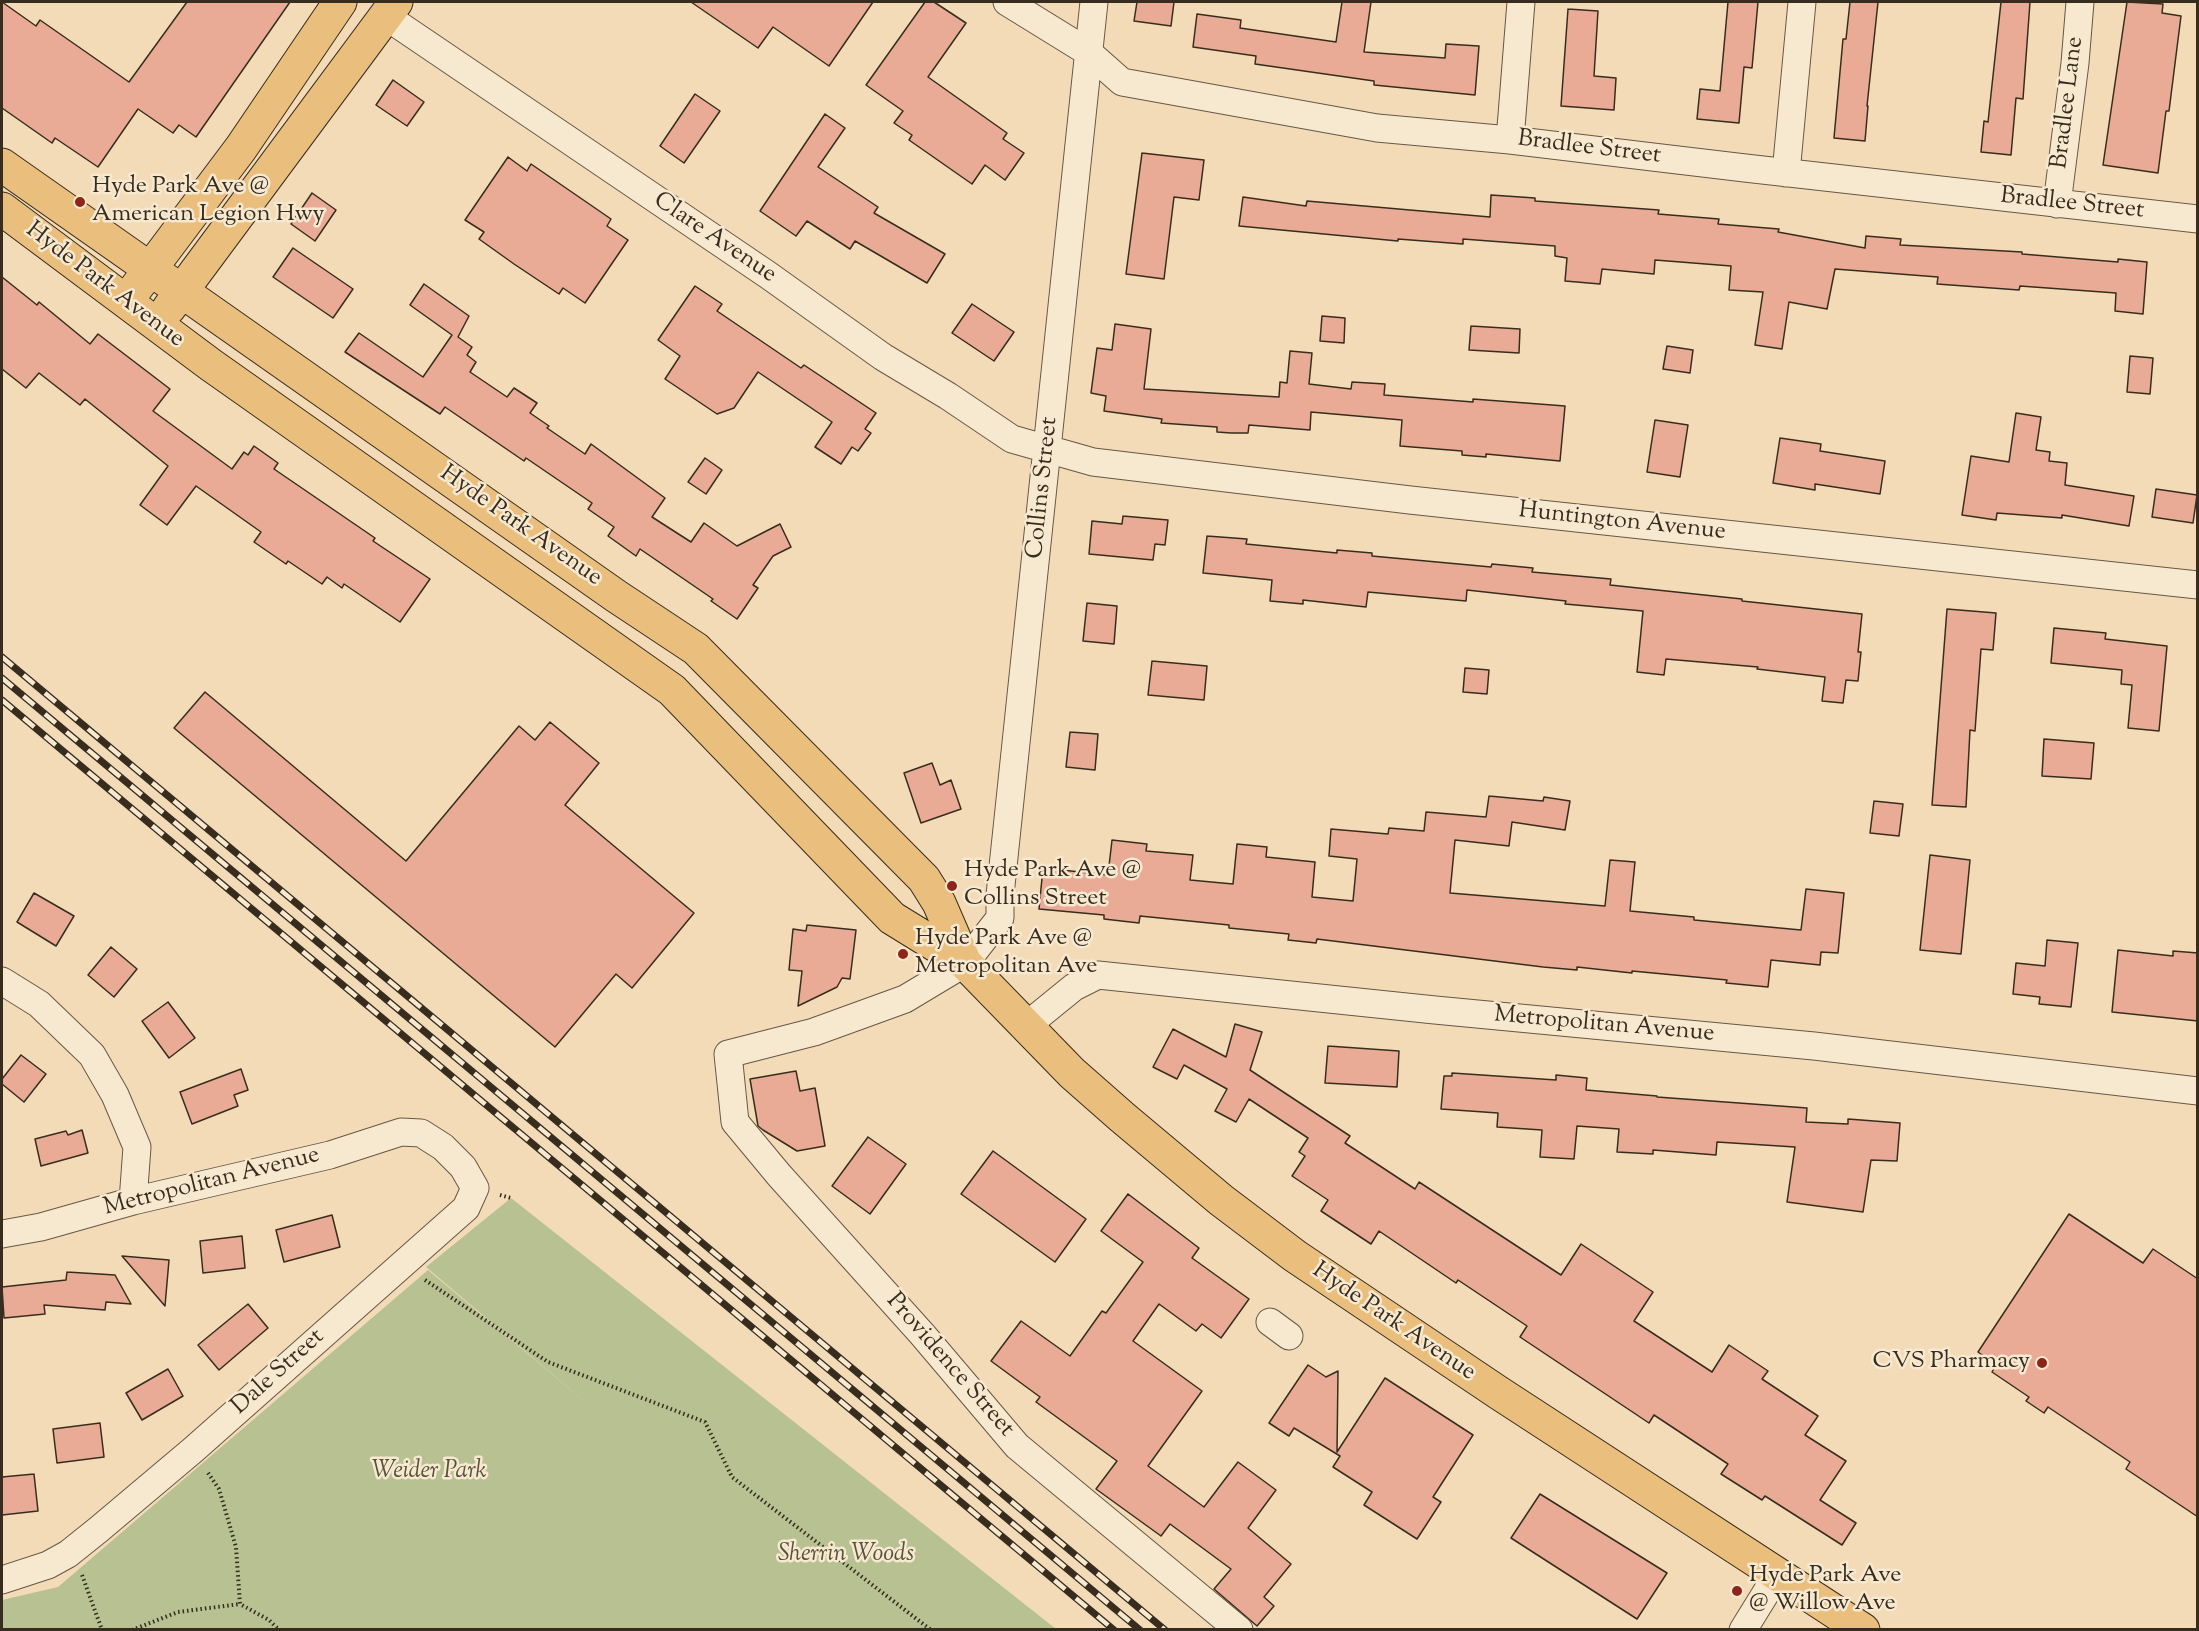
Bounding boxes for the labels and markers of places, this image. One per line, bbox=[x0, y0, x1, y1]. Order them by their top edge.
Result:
place label: Hyde Park Ave @ American Legion Hwy bbox=[92, 174, 325, 230]
marker: Hyde Park Ave @ American Legion Hwy bbox=[73, 195, 87, 209]
place label: Hyde Park Ave @ Collins Street bbox=[964, 858, 1141, 914]
marker: Hyde Park Ave @ Collins Street bbox=[945, 879, 959, 893]
place label: Hyde Park Ave @ Metropolitan Ave bbox=[915, 926, 1097, 982]
marker: Hyde Park Ave @ Metropolitan Ave bbox=[896, 947, 910, 961]
place label: CVS Pharmacy bbox=[1872, 1349, 2030, 1377]
marker: CVS Pharmacy bbox=[2035, 1356, 2049, 1370]
place label: Hyde Park Ave @ Willow Ave bbox=[1749, 1563, 1901, 1619]
marker: Hyde Park Ave @ Willow Ave bbox=[1730, 1584, 1744, 1598]

